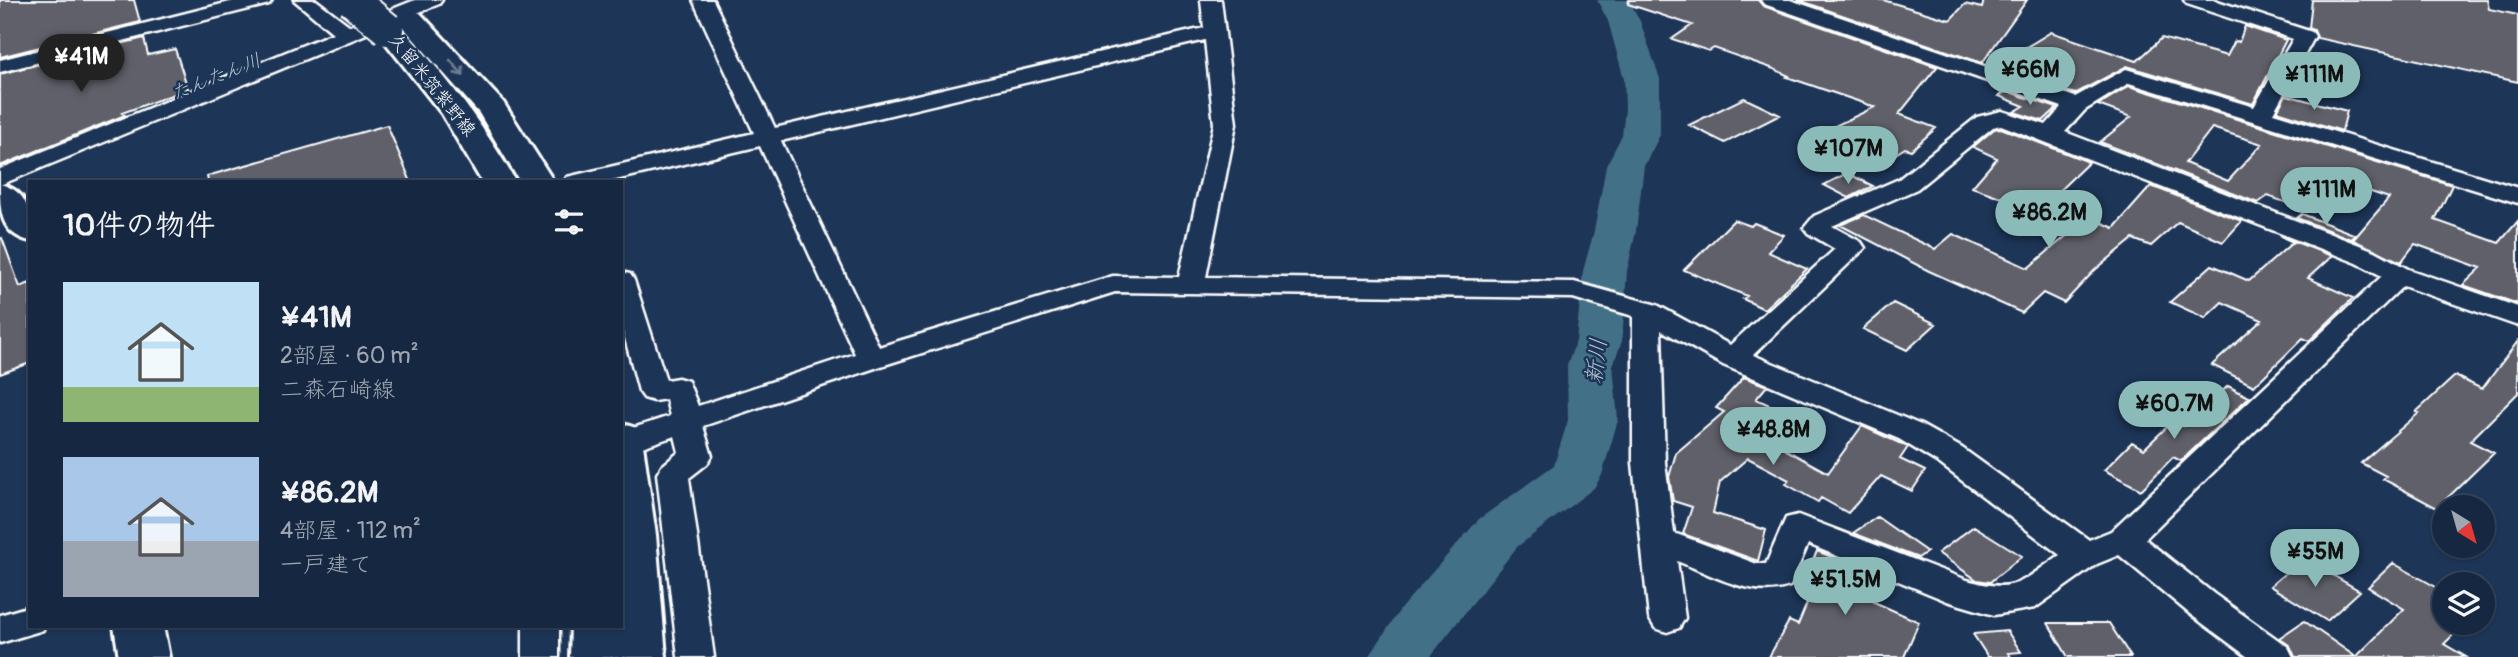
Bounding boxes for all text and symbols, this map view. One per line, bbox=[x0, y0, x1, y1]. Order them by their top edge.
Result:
street label: 久留米筑紫野線 bbox=[383, 29, 481, 141]
pin: ¥41M bbox=[40, 34, 122, 94]
text: ¥41M bbox=[54, 42, 108, 71]
water label: たんたん川 bbox=[167, 48, 265, 106]
pin: ¥66M bbox=[1989, 48, 2071, 107]
pin: ¥111M bbox=[2265, 52, 2363, 112]
text: ¥66M bbox=[2000, 55, 2060, 84]
one-way arrow bbox=[449, 59, 465, 77]
text: ¥111M bbox=[2284, 60, 2344, 89]
pin: ¥107M bbox=[1799, 127, 1897, 186]
text: ¥107M bbox=[1813, 134, 1883, 163]
pin: ¥111M bbox=[2277, 168, 2375, 227]
text: ¥111M bbox=[2296, 175, 2356, 204]
pin: ¥86.2M bbox=[1992, 190, 2106, 250]
text: ¥86.2M bbox=[2011, 198, 2087, 227]
icon: filters bbox=[550, 203, 588, 241]
text: 10件の物件 bbox=[63, 207, 215, 244]
text: ¥41M bbox=[280, 299, 352, 336]
icon: home bbox=[119, 310, 203, 394]
water label: 新川 bbox=[1579, 336, 1613, 386]
text: 2部屋 · 60 m² bbox=[280, 341, 419, 370]
text: 二森石崎線 bbox=[280, 375, 395, 404]
pin: ¥60.7M bbox=[2117, 382, 2231, 441]
text: ¥60.7M bbox=[2135, 389, 2213, 418]
pin: ¥48.8M bbox=[1716, 407, 1830, 467]
text: ¥48.8M bbox=[1736, 415, 1810, 444]
text: ¥86.2M bbox=[280, 474, 378, 511]
icon: home bbox=[119, 485, 203, 569]
north arrow bbox=[2432, 495, 2496, 558]
map controls bbox=[2432, 495, 2495, 635]
text: 4部屋 · 112 m² bbox=[280, 516, 421, 545]
pin: ¥55M bbox=[2274, 530, 2356, 589]
text: ¥55M bbox=[2286, 537, 2344, 566]
text: 一戸建て bbox=[280, 550, 372, 579]
pin: ¥51.5M bbox=[1788, 558, 1902, 617]
text: ¥51.5M bbox=[1809, 565, 1881, 594]
button: layers bbox=[2432, 572, 2495, 635]

